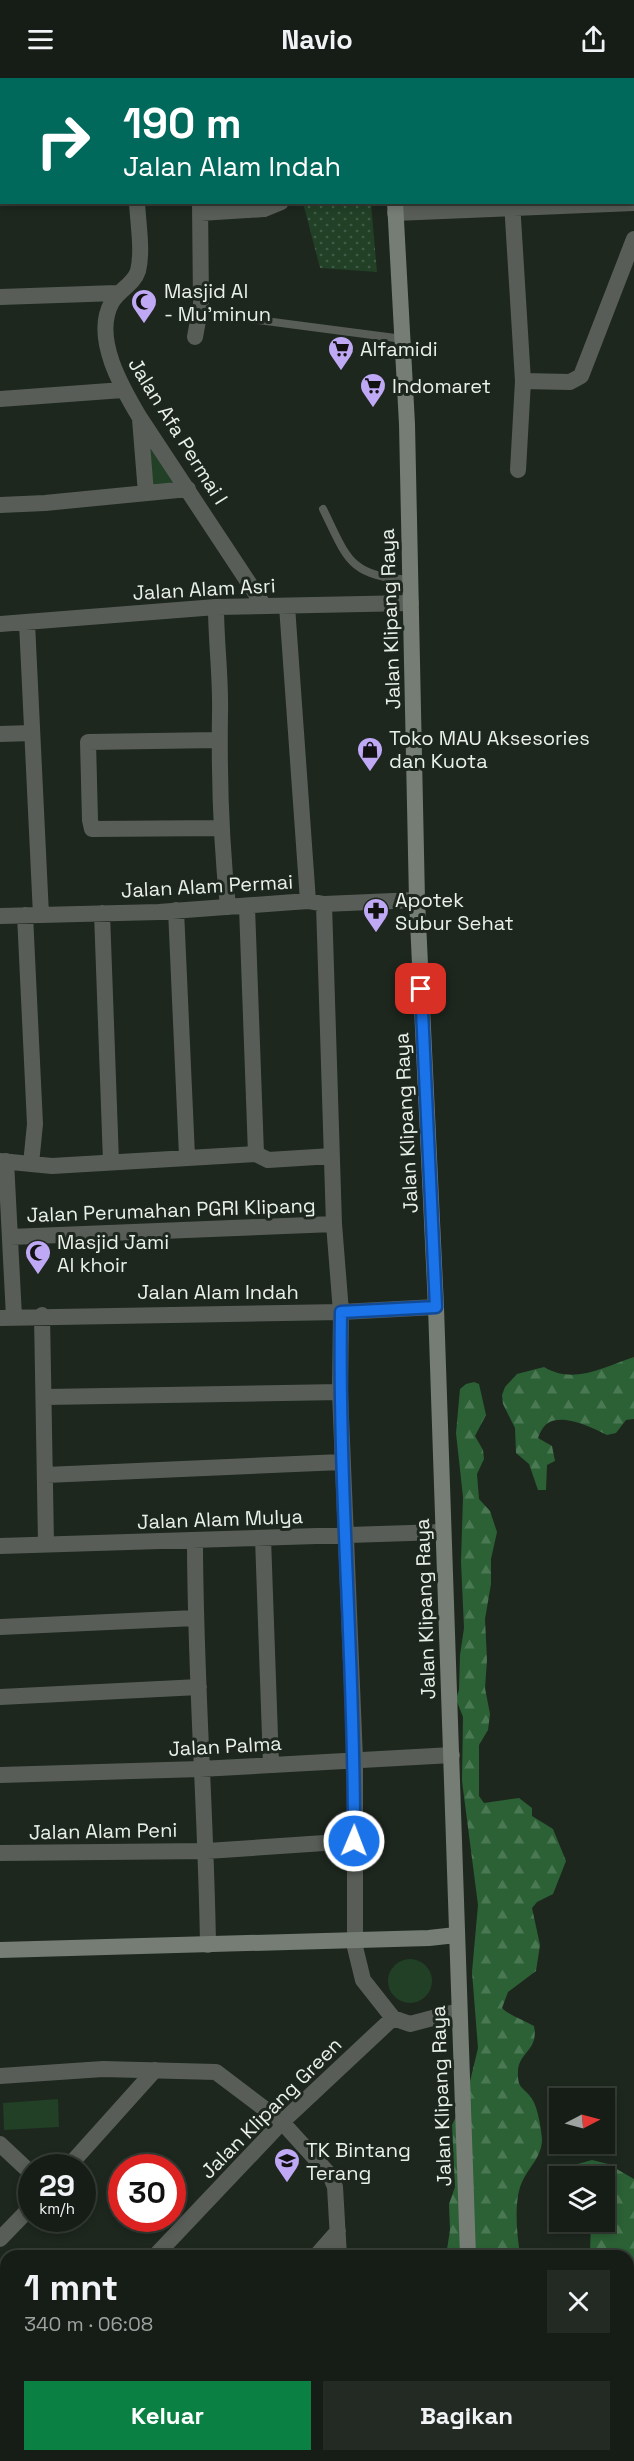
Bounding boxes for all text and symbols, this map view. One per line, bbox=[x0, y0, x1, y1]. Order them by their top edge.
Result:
text: Navio bbox=[281, 22, 353, 57]
icon: menu bbox=[24, 23, 57, 56]
icon: share bbox=[577, 23, 610, 56]
text: 190 m bbox=[123, 97, 242, 150]
icon: right bbox=[24, 102, 102, 180]
text: Jalan Alam Indah bbox=[123, 149, 341, 184]
place label: Masjid Al - Mu'minun bbox=[164, 278, 271, 327]
mosque icon: Masjid Al - Mu'minun bbox=[129, 287, 159, 325]
supermarket icon: Alfamidi bbox=[326, 334, 356, 372]
place label: Alfamidi bbox=[360, 336, 438, 362]
street label: Jalan Afa Permai I bbox=[122, 353, 234, 509]
supermarket icon: Indomaret bbox=[358, 371, 388, 409]
place label: Indomaret bbox=[392, 373, 491, 399]
street label: Jalan Klipang Raya bbox=[374, 528, 406, 710]
street label: Jalan Alam Asri bbox=[132, 572, 276, 606]
place label: Toko MAU Aksesories dan Kuota bbox=[389, 725, 590, 774]
shop icon: Toko MAU Aksesories dan Kuota bbox=[355, 735, 385, 773]
street label: Jalan Alam Permai bbox=[120, 869, 294, 903]
place label: Apotek Subur Sehat bbox=[395, 887, 514, 936]
pharmacy icon: Apotek Subur Sehat bbox=[361, 896, 391, 934]
pin bbox=[395, 963, 446, 1014]
icon: arrive bbox=[404, 972, 437, 1005]
street label: Jalan Klipang Raya bbox=[388, 1032, 424, 1214]
street label: Jalan Perumahan PGRI Klipang bbox=[26, 1192, 316, 1228]
place label: Masjid Jami Al khoir bbox=[57, 1229, 169, 1278]
mosque icon: Masjid Jami Al khoir bbox=[23, 1238, 53, 1276]
street label: Jalan Alam Indah bbox=[137, 1279, 299, 1305]
street label: Jalan Alam Mulya bbox=[137, 1503, 303, 1535]
street label: Jalan Klipang Raya bbox=[409, 1518, 441, 1700]
street label: Jalan Palma bbox=[168, 1730, 282, 1762]
position arrow bbox=[322, 1809, 386, 1873]
street label: Jalan Alam Peni bbox=[29, 1817, 177, 1845]
street label: Jalan Klipang Raya bbox=[425, 2005, 457, 2187]
street label: Jalan Klipang Green bbox=[195, 2032, 347, 2184]
north arrow bbox=[549, 2088, 615, 2154]
map controls bbox=[549, 2088, 615, 2232]
place label: TK Bintang Terang bbox=[306, 2137, 411, 2186]
school or university icon: TK Bintang Terang bbox=[272, 2146, 302, 2184]
speed limit sign: 30 bbox=[108, 2154, 186, 2232]
text: 29 bbox=[39, 2166, 75, 2205]
button: layers bbox=[549, 2166, 615, 2232]
text: km/h bbox=[39, 2199, 75, 2218]
text: 1 mnt bbox=[24, 2265, 118, 2311]
button: close bbox=[547, 2270, 610, 2333]
text: 340 m · 06:08 bbox=[24, 2311, 153, 2337]
button: Keluar bbox=[24, 2381, 311, 2450]
button: Bagikan bbox=[323, 2381, 610, 2450]

